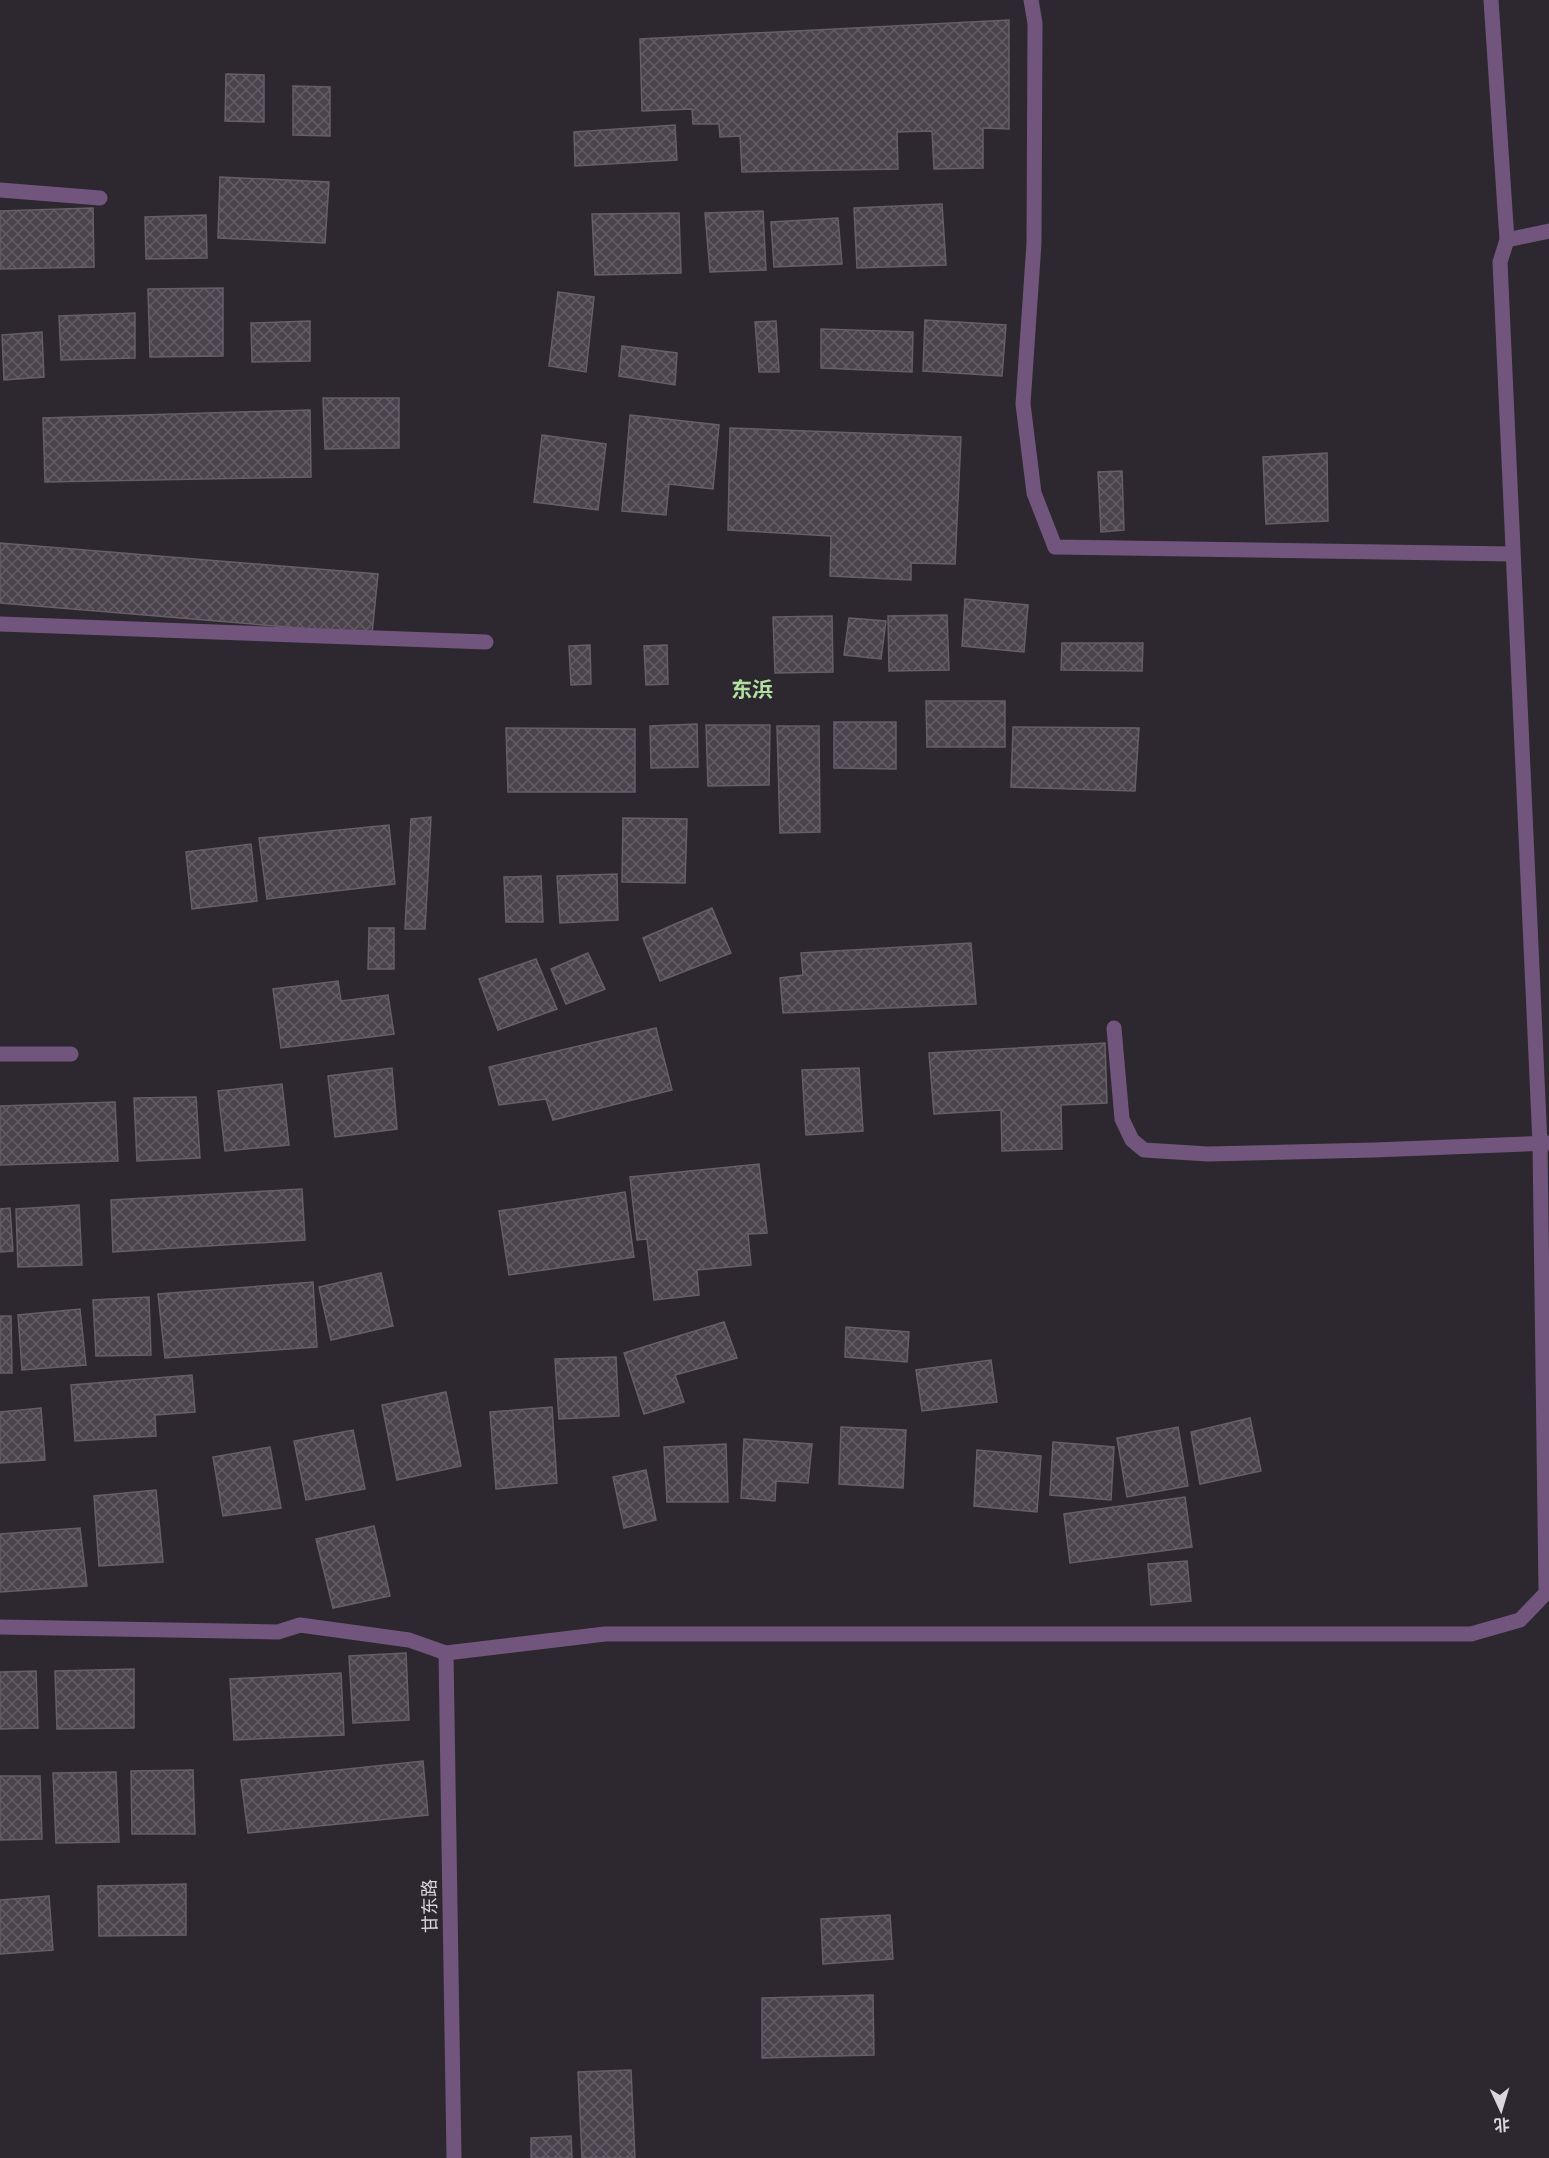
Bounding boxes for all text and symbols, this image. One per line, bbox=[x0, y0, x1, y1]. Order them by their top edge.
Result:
district label: 东浜 bbox=[731, 678, 773, 701]
street label: 甘东路 bbox=[420, 1879, 440, 1933]
north arrow bbox=[1471, 2080, 1531, 2140]
text: 北 bbox=[1493, 2115, 1511, 2134]

